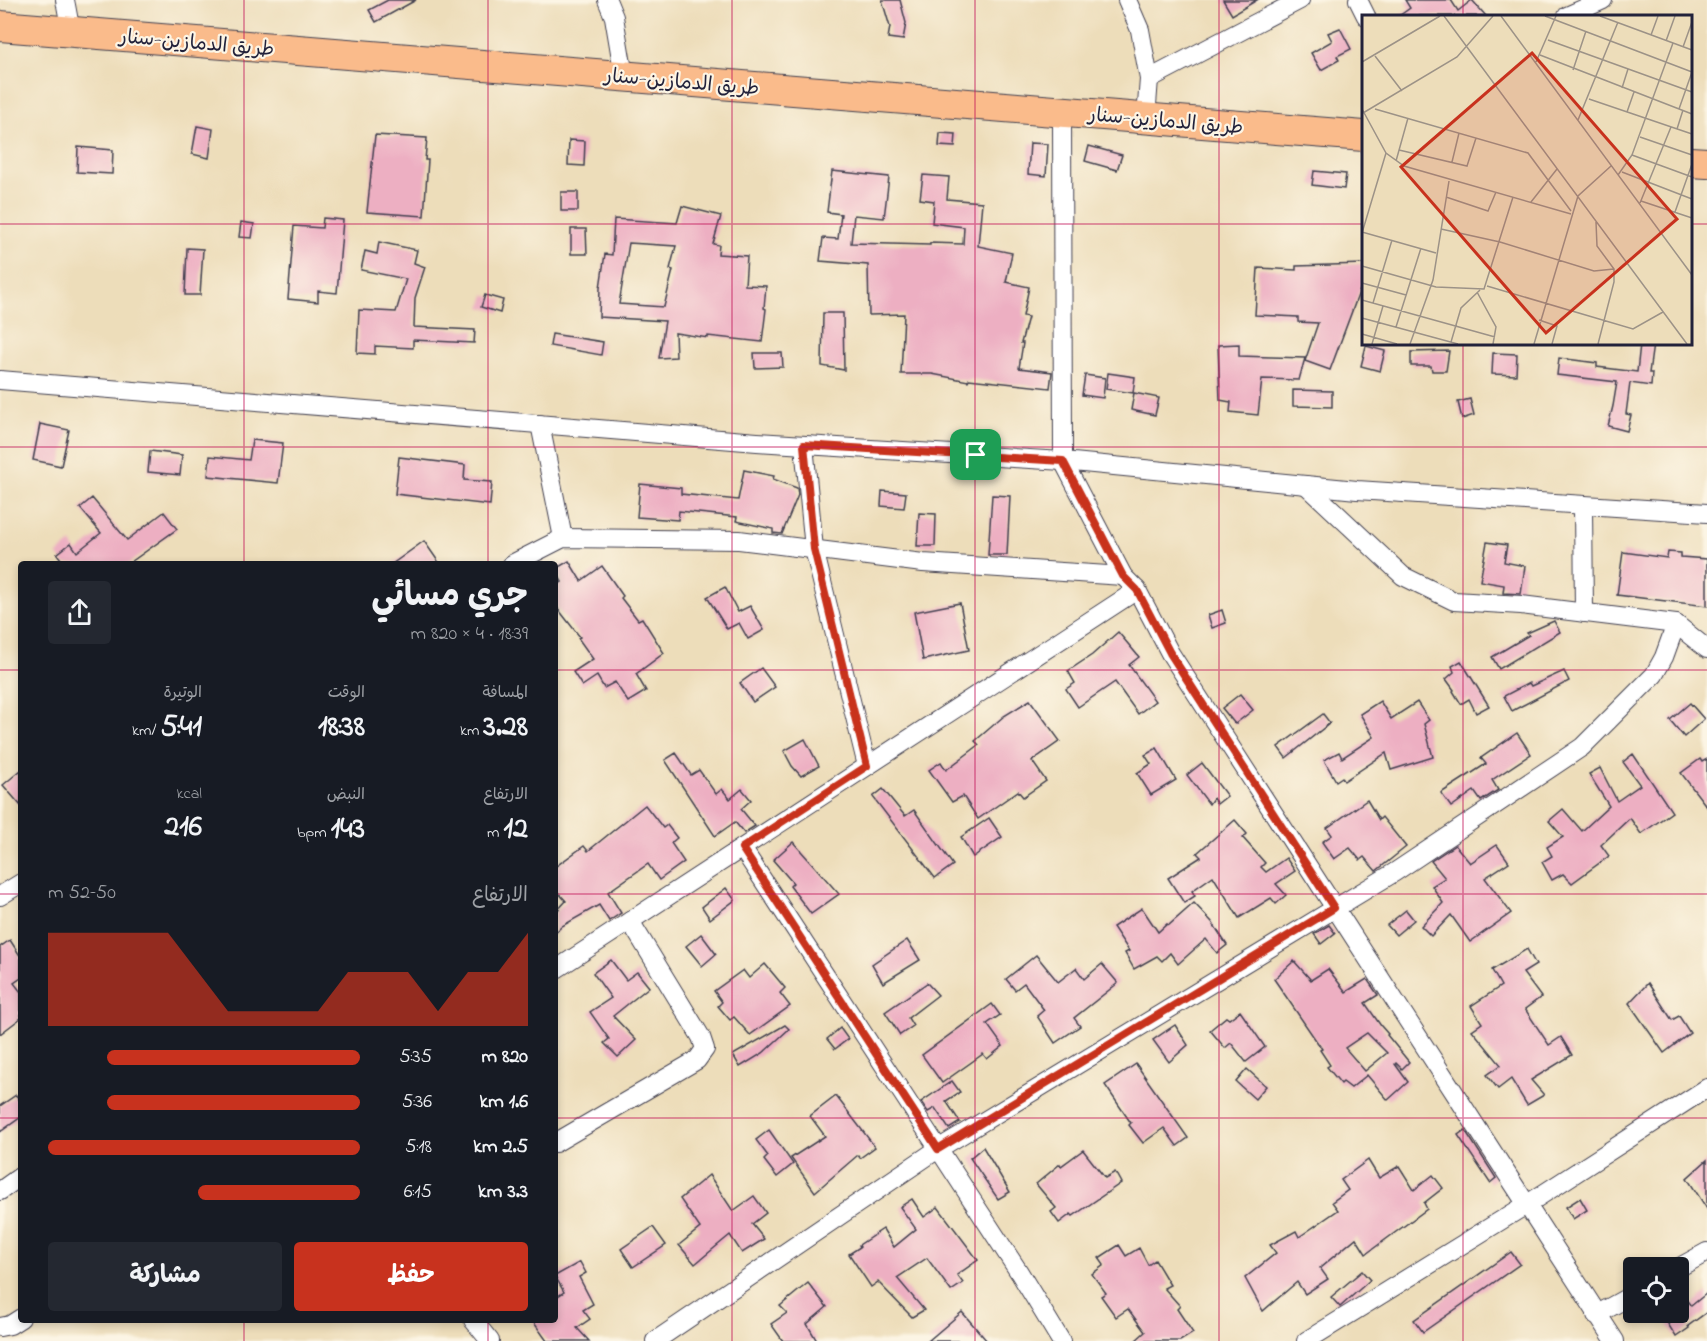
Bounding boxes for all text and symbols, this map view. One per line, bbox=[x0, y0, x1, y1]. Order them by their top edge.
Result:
inset map bbox=[1362, 15, 1692, 345]
street label: طريق الدمازين-سنار bbox=[116, 23, 275, 66]
street label: طريق الدمازين-سنار bbox=[601, 62, 760, 105]
street label: طريق الدمازين-سنار bbox=[1085, 101, 1244, 144]
pin bbox=[950, 429, 1001, 480]
icon: arrive bbox=[959, 438, 992, 471]
text: جري مسائي bbox=[371, 573, 528, 621]
button: share bbox=[48, 581, 111, 644]
text: 18:39 · 4 × 820 m bbox=[410, 620, 528, 649]
text: الوتيرة bbox=[163, 681, 202, 705]
text: الوقت bbox=[328, 681, 365, 705]
text: المسافة bbox=[482, 681, 528, 705]
text: 5:41 bbox=[160, 706, 202, 750]
text: 18:38 bbox=[318, 706, 365, 750]
text: 3.28 bbox=[483, 706, 528, 750]
text: /km bbox=[132, 719, 160, 743]
text: km bbox=[460, 719, 483, 743]
text: kcal bbox=[177, 782, 202, 806]
text: النبض bbox=[327, 783, 365, 807]
text: الارتفاع bbox=[483, 783, 528, 807]
text: 216 bbox=[164, 806, 202, 850]
text: 143 bbox=[331, 808, 365, 852]
text: 12 bbox=[504, 808, 528, 852]
text: bpm bbox=[297, 821, 331, 845]
text: m bbox=[487, 821, 504, 845]
text: 50–52 m bbox=[48, 879, 116, 908]
text: الارتفاع bbox=[472, 882, 528, 911]
text: 5:35 bbox=[399, 1043, 432, 1072]
text: 820 m bbox=[481, 1043, 528, 1072]
text: 5:36 bbox=[402, 1088, 432, 1117]
text: 1.6 km bbox=[479, 1088, 528, 1117]
text: 5:18 bbox=[405, 1133, 432, 1162]
text: 2.5 km bbox=[473, 1133, 528, 1162]
text: 6:15 bbox=[404, 1178, 432, 1207]
text: 3.3 km bbox=[478, 1178, 528, 1207]
button: مشاركة bbox=[48, 1242, 282, 1311]
button: حفظ bbox=[294, 1242, 528, 1311]
map controls bbox=[1623, 1257, 1689, 1323]
button: locate bbox=[1623, 1257, 1689, 1323]

